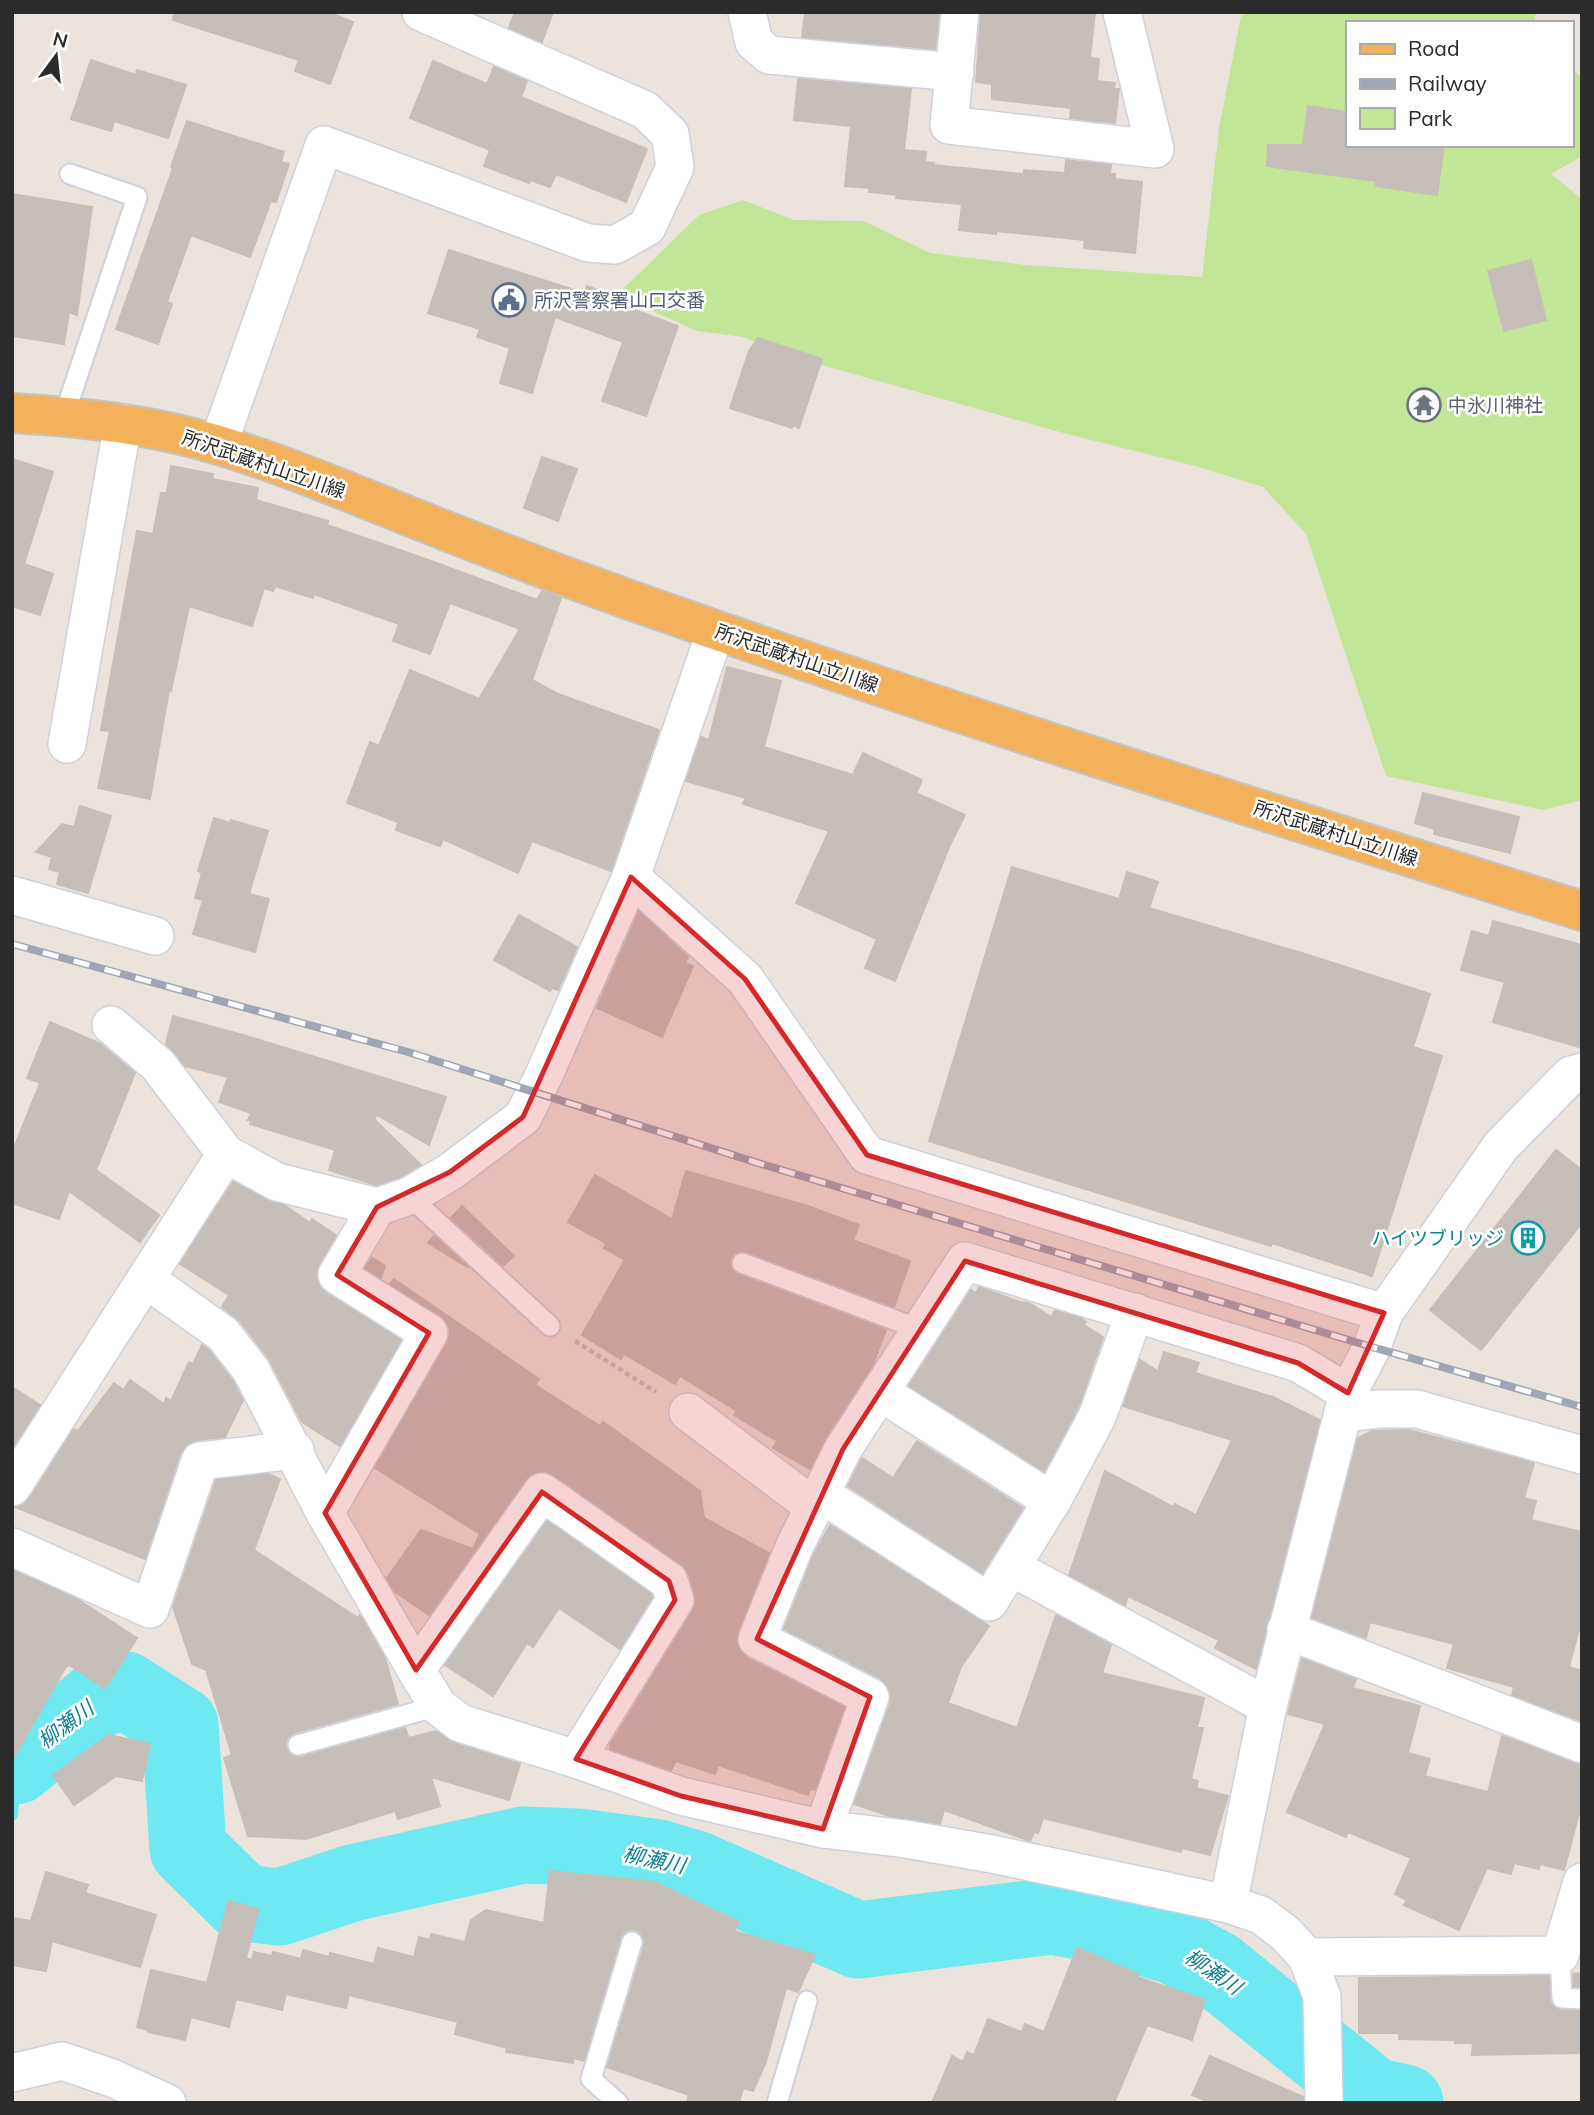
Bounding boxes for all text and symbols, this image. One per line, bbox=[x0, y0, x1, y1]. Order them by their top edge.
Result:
north arrow bbox=[21, 21, 91, 91]
legend bbox=[1346, 21, 1573, 147]
text: N bbox=[50, 26, 70, 53]
text: Road bbox=[1408, 35, 1459, 61]
text: Railway bbox=[1408, 70, 1487, 96]
text: Park bbox=[1408, 105, 1452, 131]
public building icon: 所沢警察署山口交番 bbox=[490, 281, 528, 319]
place label: 所沢警察署山口交番 bbox=[534, 288, 705, 312]
temple icon: 中氷川神社 bbox=[1405, 386, 1443, 424]
place label: 中氷川神社 bbox=[1448, 393, 1543, 417]
street label: 所沢武蔵村山立川線 bbox=[179, 425, 349, 503]
street label: 所沢武蔵村山立川線 bbox=[712, 619, 882, 697]
street label: 所沢武蔵村山立川線 bbox=[1251, 795, 1421, 871]
building icon: ハイツブリッジ bbox=[1509, 1219, 1547, 1257]
place label: ハイツブリッジ bbox=[1371, 1226, 1504, 1250]
water label: 柳瀬川 bbox=[32, 1694, 100, 1754]
water label: 柳瀬川 bbox=[621, 1840, 690, 1879]
water label: 柳瀬川 bbox=[1180, 1943, 1249, 2001]

